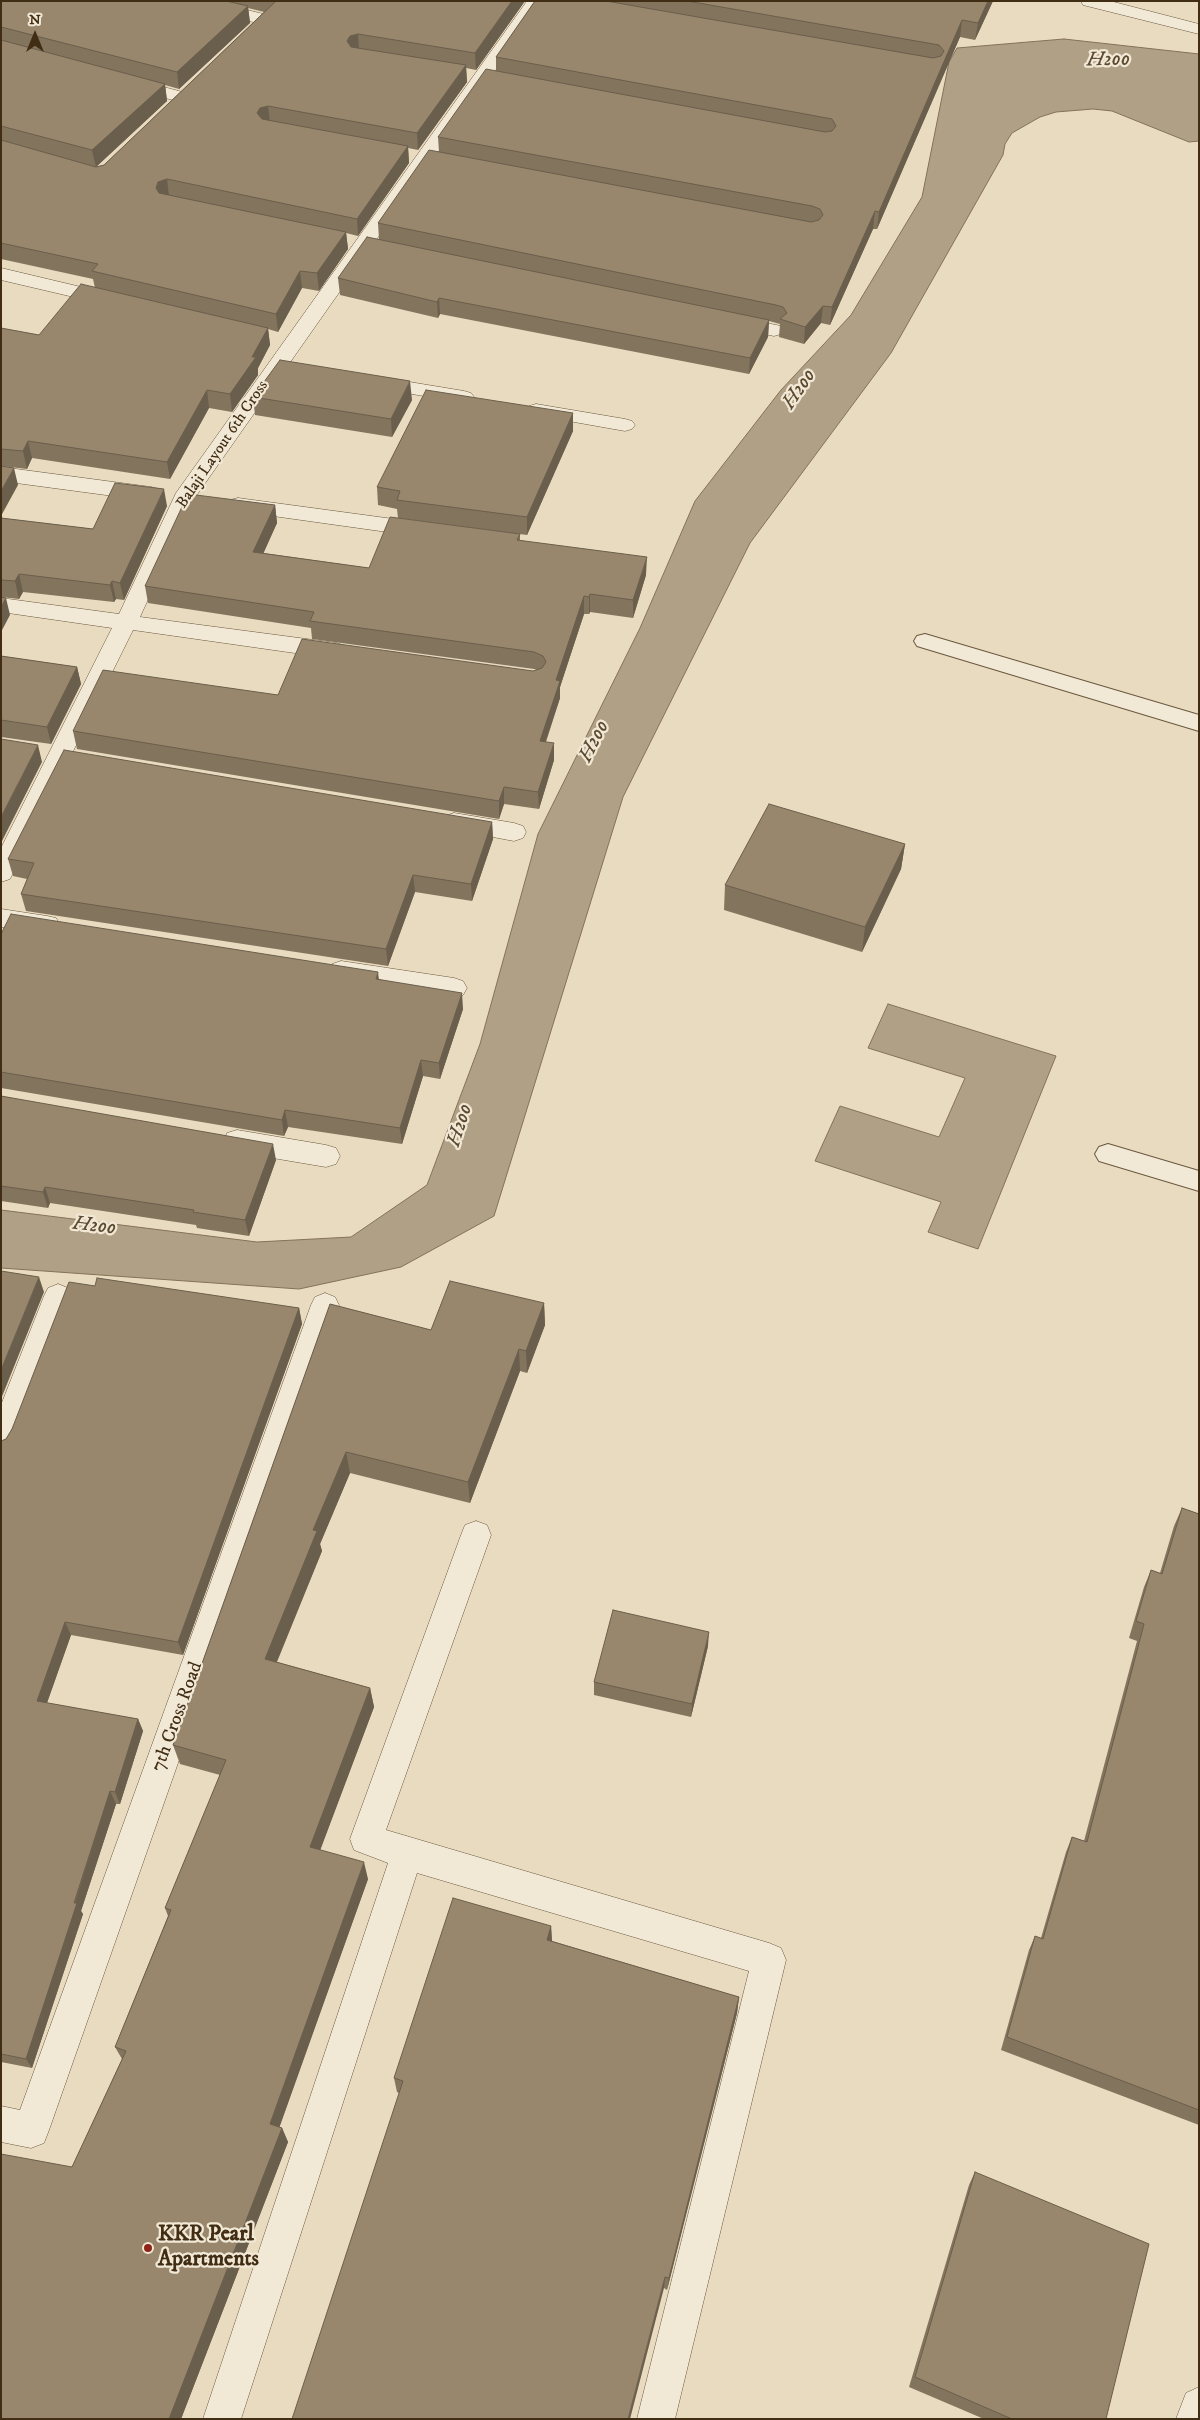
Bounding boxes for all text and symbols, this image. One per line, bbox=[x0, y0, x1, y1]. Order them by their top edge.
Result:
north arrow bbox=[10, 10, 60, 60]
text: N bbox=[29, 11, 41, 29]
water label: H200 bbox=[1086, 49, 1130, 73]
water label: H200 bbox=[778, 365, 822, 415]
street label: Balaji Layout 6th Cross bbox=[173, 377, 273, 513]
water label: H200 bbox=[574, 717, 616, 767]
water label: H200 bbox=[443, 1102, 479, 1150]
water label: H200 bbox=[71, 1212, 117, 1242]
street label: 7th Cross Road bbox=[148, 1659, 208, 1775]
place label: KKR Pearl Apartments bbox=[158, 2222, 259, 2274]
marker: KKR Pearl Apartments bbox=[142, 2242, 154, 2254]

